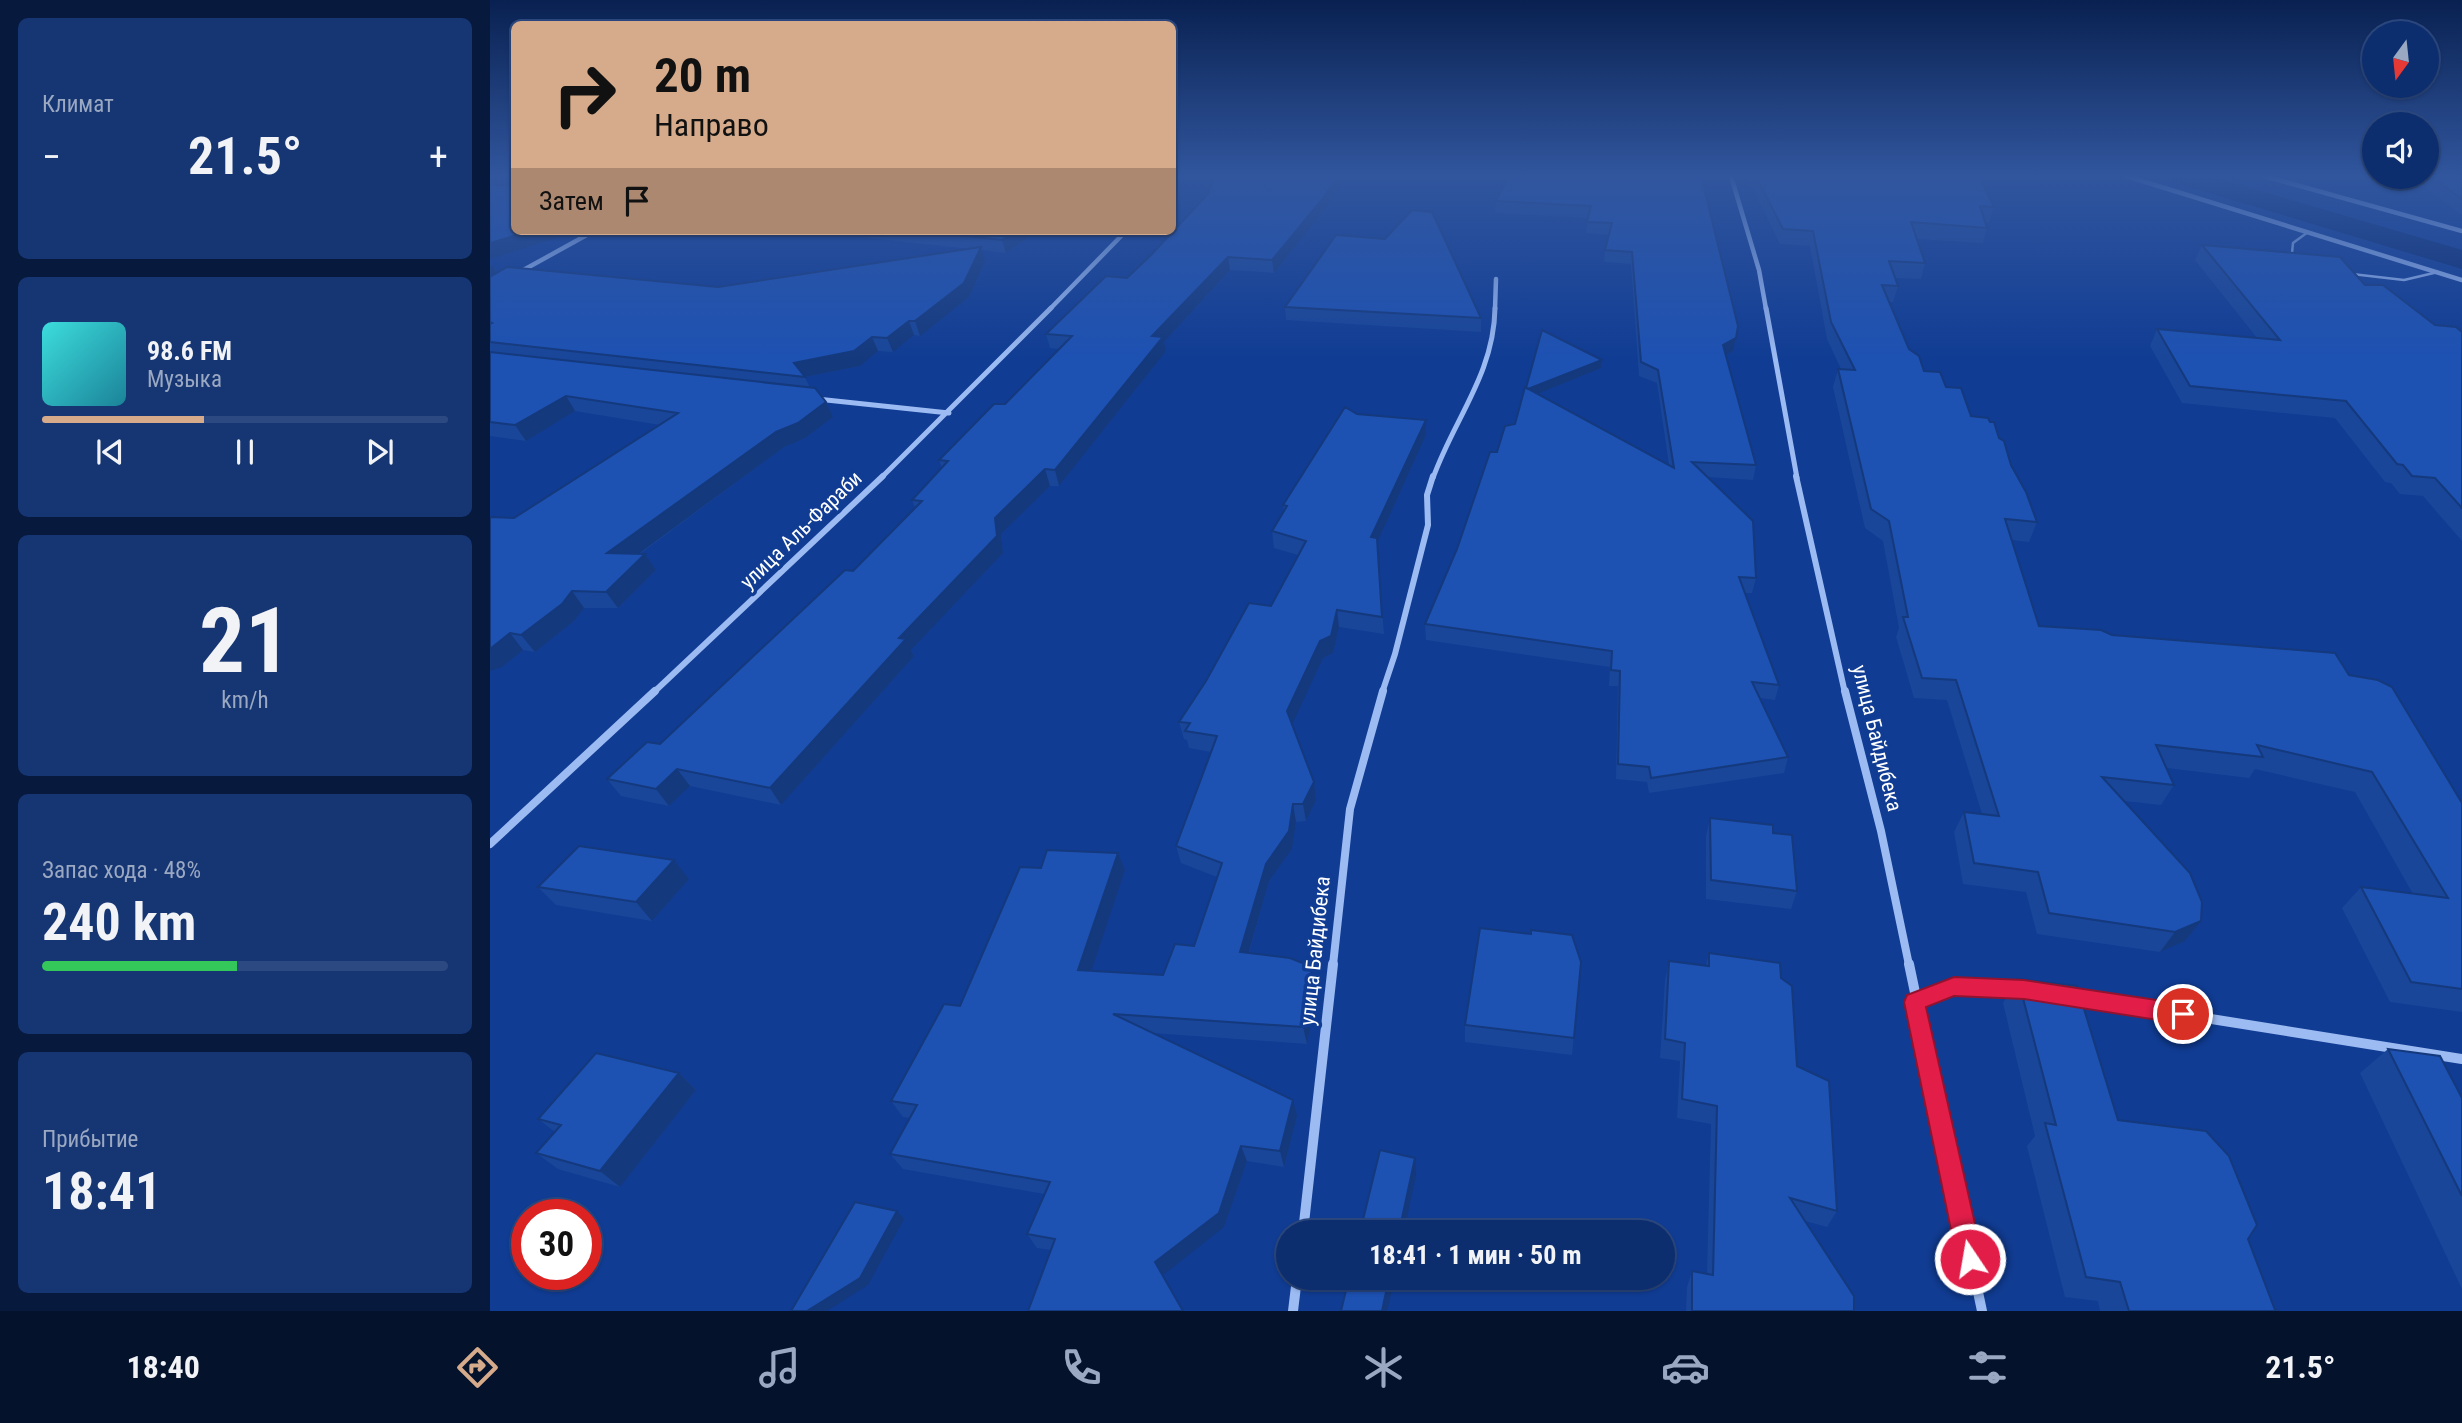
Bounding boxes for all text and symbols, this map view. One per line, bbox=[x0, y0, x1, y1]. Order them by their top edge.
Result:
north arrow bbox=[2362, 21, 2440, 98]
map controls bbox=[2362, 21, 2439, 189]
text: 20 m bbox=[654, 47, 751, 104]
icon: right bbox=[539, 49, 630, 140]
text: Климат bbox=[42, 91, 114, 118]
text: Направо bbox=[654, 106, 769, 144]
button: sound bbox=[2362, 112, 2439, 189]
text: 21.5° bbox=[188, 126, 302, 187]
text: − bbox=[42, 135, 61, 179]
text: + bbox=[429, 135, 448, 179]
icon: arrive bbox=[618, 182, 656, 220]
text: Затем bbox=[539, 186, 604, 216]
text: 98.6 FM bbox=[147, 336, 232, 366]
text: Музыка bbox=[147, 366, 222, 393]
icon: previous bbox=[91, 433, 129, 471]
icon: pause bbox=[226, 433, 264, 471]
icon: next bbox=[361, 433, 399, 471]
street label: улица Аль-Фараби bbox=[735, 466, 867, 594]
text: 21 bbox=[199, 588, 291, 694]
street label: улица Байдибека bbox=[1847, 662, 1907, 814]
text: km/h bbox=[221, 687, 269, 714]
text: Запас хода · 48% bbox=[42, 857, 201, 884]
street label: улица Байдибека bbox=[1295, 875, 1335, 1027]
text: 240 km bbox=[42, 892, 196, 953]
pin bbox=[2153, 984, 2213, 1044]
icon: arrive bbox=[2164, 995, 2202, 1033]
text: Прибытие bbox=[42, 1126, 138, 1153]
text: 18:41 bbox=[42, 1161, 161, 1222]
speed limit sign: 30 bbox=[511, 1199, 602, 1290]
position arrow bbox=[1933, 1222, 2007, 1296]
text: 18:41 · 1 мин · 50 m bbox=[1369, 1240, 1582, 1270]
icon: directions bbox=[453, 1343, 502, 1392]
icon: music bbox=[755, 1343, 804, 1392]
icon: phone bbox=[1057, 1343, 1106, 1392]
icon: climate bbox=[1359, 1343, 1408, 1392]
icon: car bbox=[1661, 1343, 1710, 1392]
icon: filters bbox=[1963, 1343, 2012, 1392]
text: 18:40 bbox=[127, 1348, 200, 1386]
text: 21.5° bbox=[2265, 1348, 2335, 1386]

